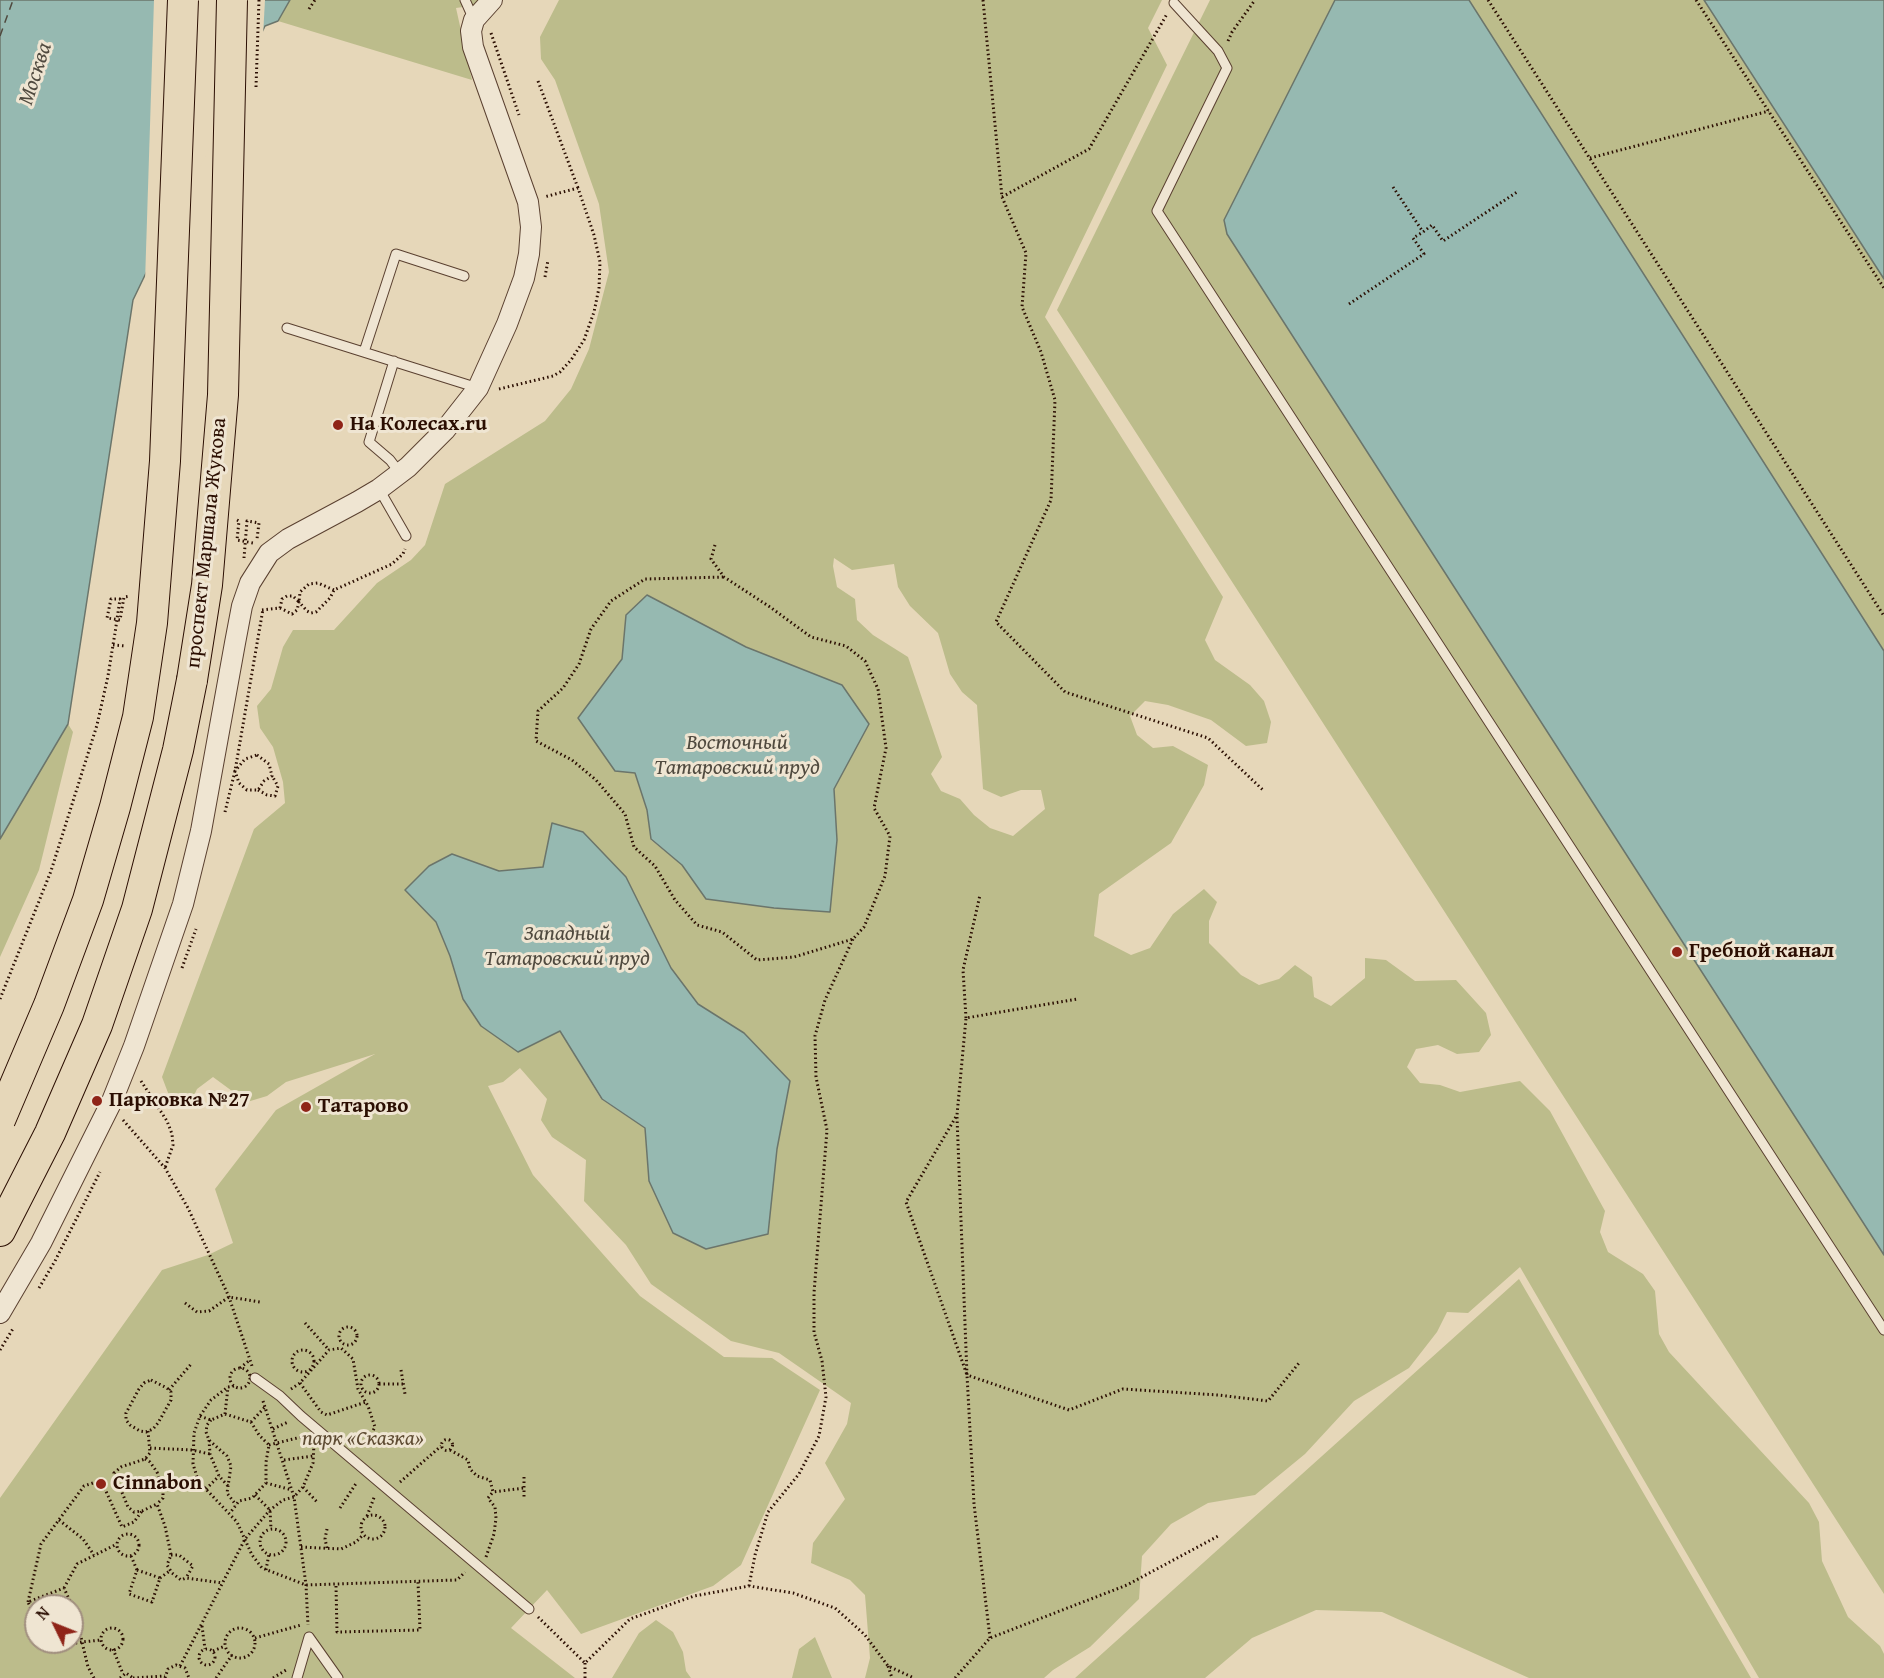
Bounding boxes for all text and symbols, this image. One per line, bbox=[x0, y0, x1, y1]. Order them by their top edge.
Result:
water label: Москва bbox=[13, 39, 59, 109]
place label: На Колесах.ru bbox=[350, 412, 487, 438]
street label: проспект Маршала Жукова bbox=[181, 416, 233, 670]
marker: На Колесах.ru bbox=[331, 418, 345, 432]
water label: Восточный Татаровский пруд bbox=[654, 730, 820, 782]
water label: Западный Татаровский пруд bbox=[484, 921, 650, 972]
place label: Гребной канал bbox=[1689, 939, 1834, 965]
marker: Гребной канал bbox=[1670, 945, 1684, 959]
place label: Парковка №27 bbox=[109, 1088, 250, 1114]
marker: Парковка №27 bbox=[90, 1094, 104, 1108]
place label: Татарово bbox=[318, 1094, 408, 1120]
marker: Татарово bbox=[299, 1100, 313, 1114]
park label: парк «Сказка» bbox=[302, 1427, 424, 1453]
place label: Cinnabon bbox=[113, 1471, 202, 1497]
marker: Cinnabon bbox=[94, 1477, 108, 1491]
north arrow bbox=[24, 1594, 84, 1654]
text: N bbox=[30, 1601, 55, 1625]

